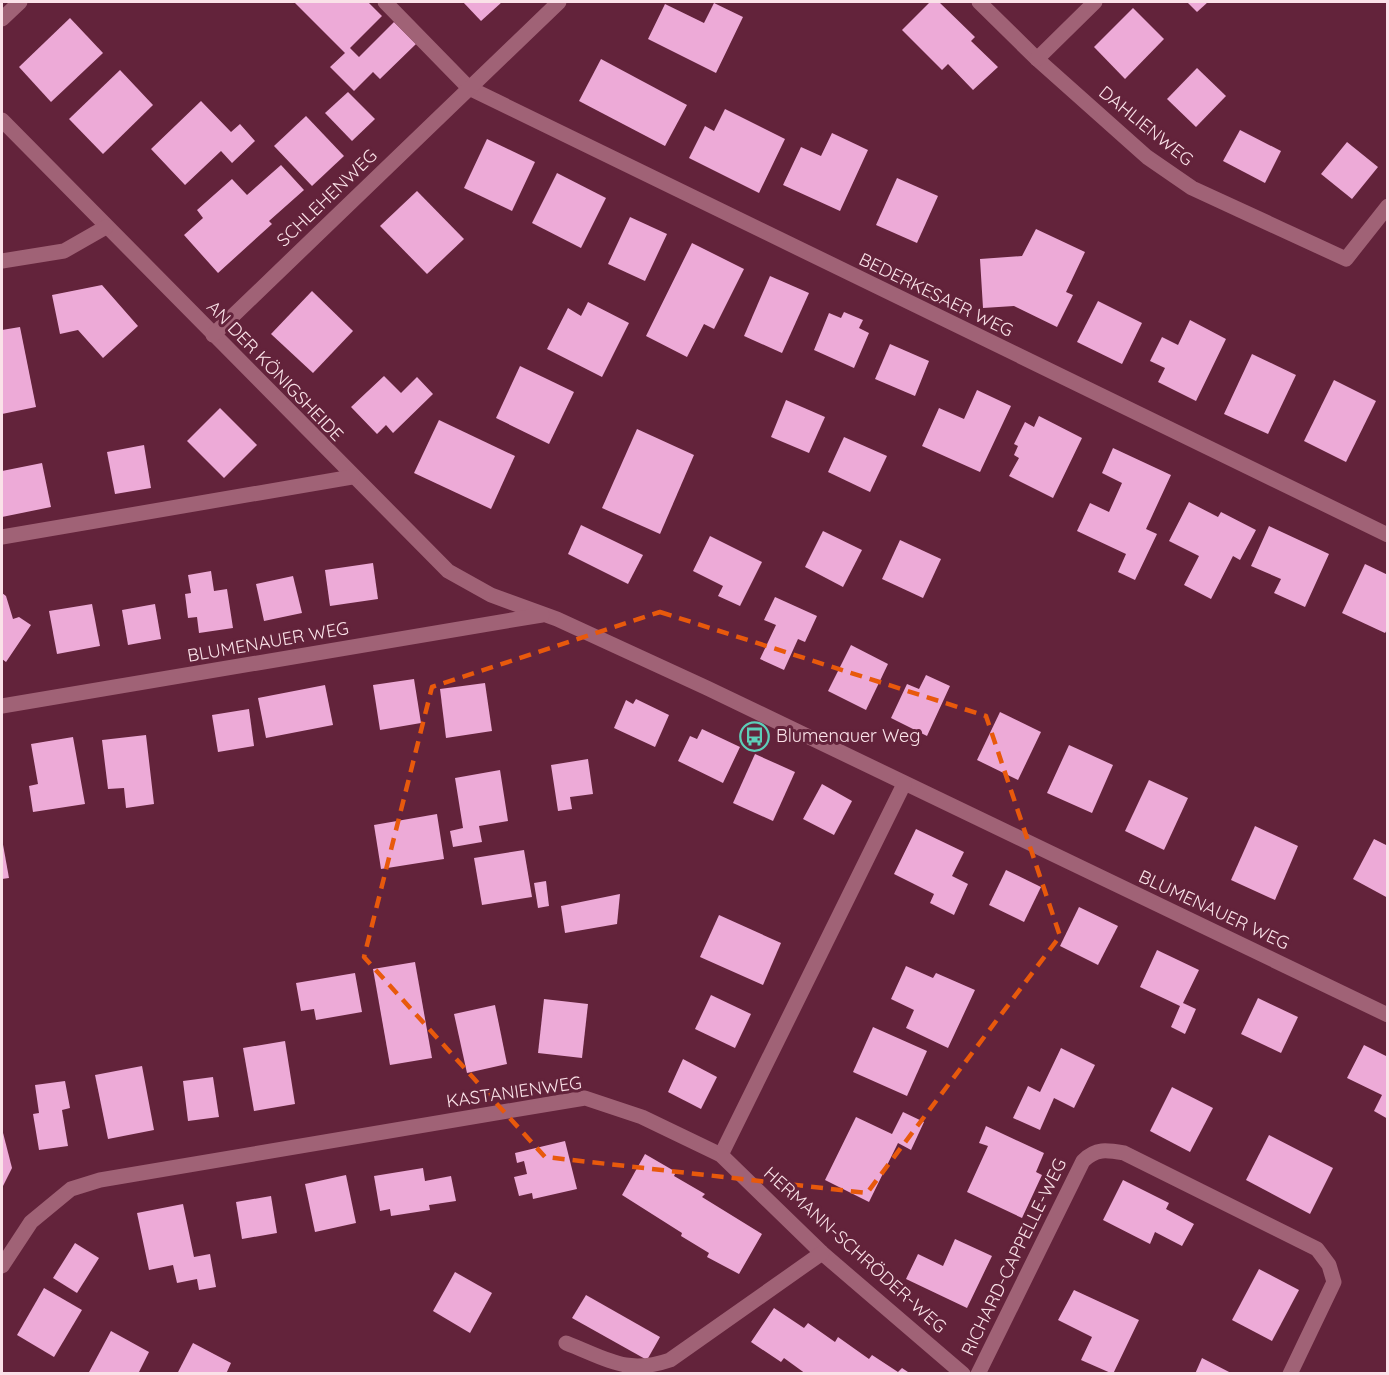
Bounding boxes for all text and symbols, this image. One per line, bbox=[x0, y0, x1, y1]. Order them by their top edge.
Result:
street label: DAHLIENWEG bbox=[1094, 80, 1198, 171]
street label: SCHLEHENWEG bbox=[272, 144, 382, 251]
street label: BEDERKESAER WEG bbox=[855, 247, 1017, 342]
street label: AN DER KÖNIGSHEIDE bbox=[202, 295, 349, 446]
street label: BLUMENAUER WEG bbox=[185, 616, 350, 667]
bus stop icon: Blumenauer Weg bbox=[739, 720, 771, 752]
place label: Blumenauer Weg bbox=[776, 724, 920, 747]
street label: BLUMENAUER WEG bbox=[1135, 865, 1293, 955]
street label: KASTANIENWEG bbox=[445, 1071, 583, 1112]
street label: RICHARD-CAPPELLE-WEG bbox=[956, 1154, 1071, 1359]
street label: HERMANN-SCHRÖDER-WEG bbox=[759, 1161, 951, 1338]

